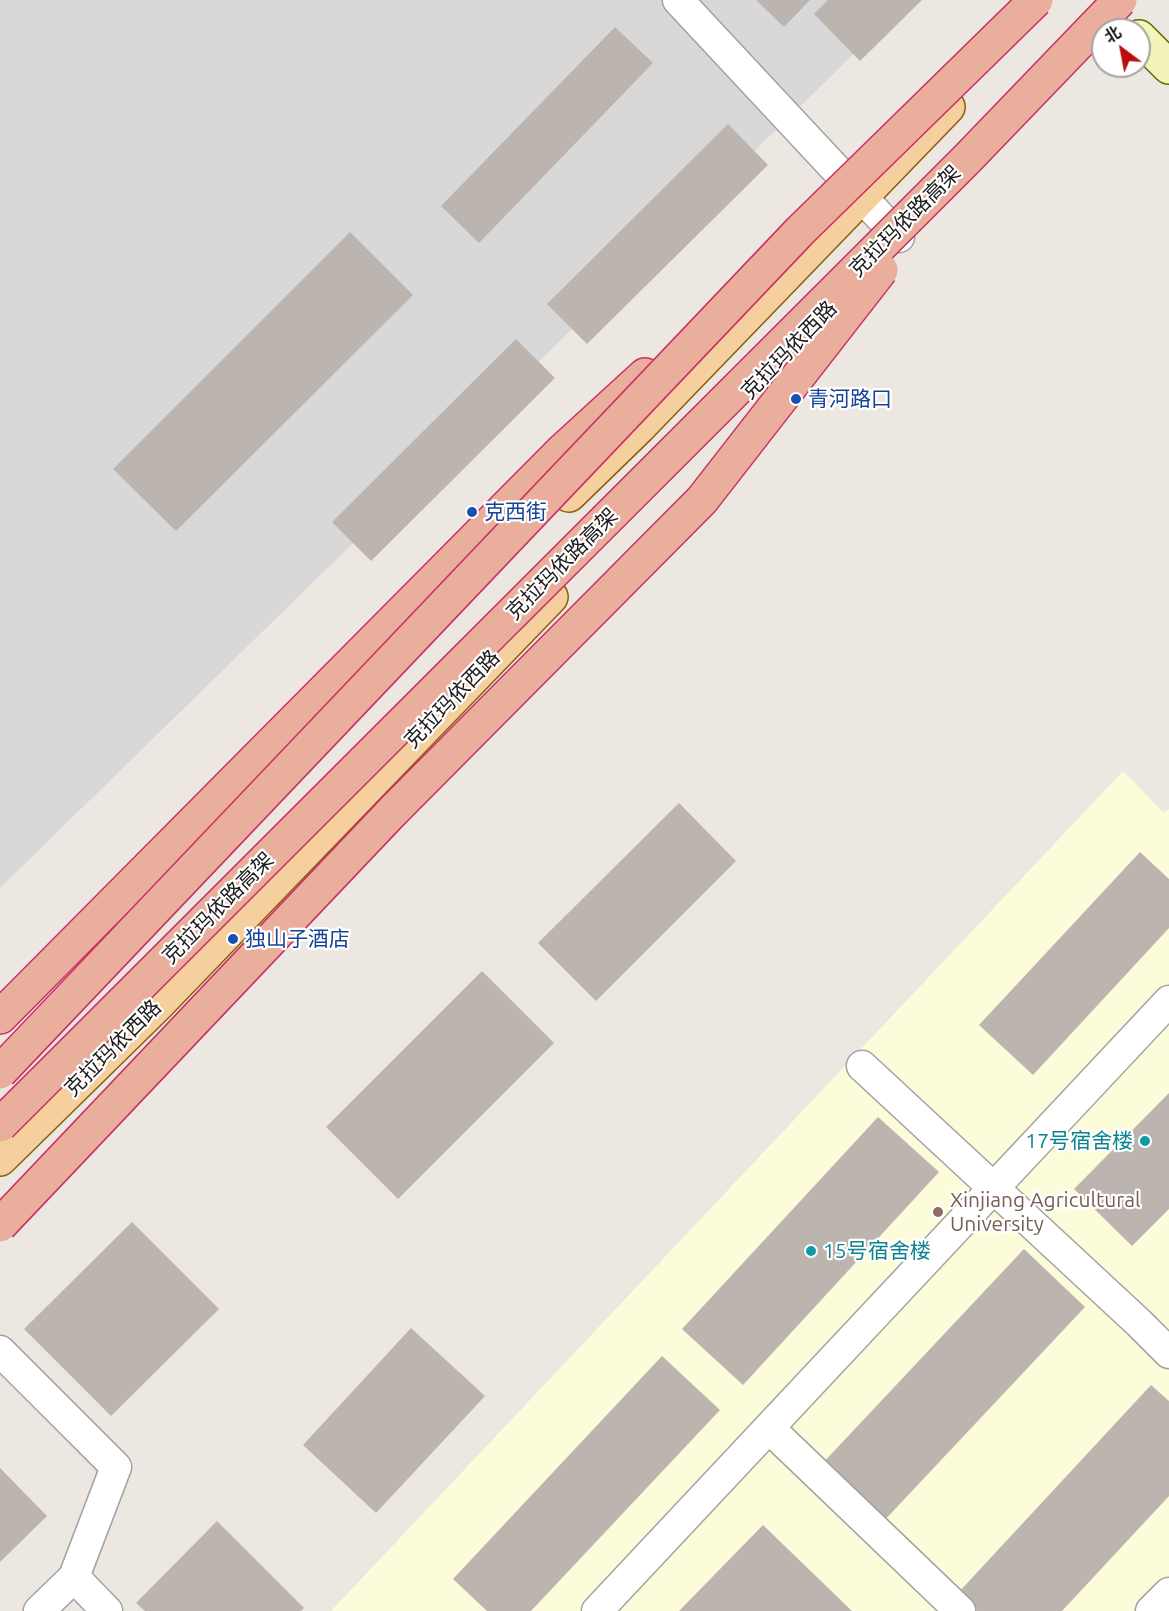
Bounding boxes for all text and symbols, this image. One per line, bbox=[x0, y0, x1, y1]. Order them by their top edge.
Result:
north arrow bbox=[1091, 18, 1151, 78]
text: 北 bbox=[1101, 23, 1124, 46]
street label: 克拉玛依路高架 bbox=[844, 160, 966, 282]
street label: 克拉玛依西路 bbox=[736, 296, 842, 404]
place label: 青河路口 bbox=[808, 386, 892, 412]
marker: 青河路口 bbox=[789, 392, 803, 406]
place label: 克西街 bbox=[484, 499, 547, 525]
street label: 克拉玛依路高架 bbox=[501, 503, 623, 625]
marker: 克西街 bbox=[465, 505, 479, 519]
street label: 克拉玛依西路 bbox=[399, 645, 505, 753]
street label: 克拉玛依路高架 bbox=[157, 847, 279, 969]
place label: 独山子酒店 bbox=[245, 926, 350, 952]
marker: 独山子酒店 bbox=[226, 932, 240, 946]
street label: 克拉玛依西路 bbox=[60, 995, 166, 1101]
place label: 17号宿舍楼 bbox=[1025, 1128, 1133, 1154]
marker: 17号宿舍楼 bbox=[1138, 1134, 1152, 1148]
place label: Xinjiang Agricultural University bbox=[950, 1187, 1140, 1237]
marker: Xinjiang Agricultural University bbox=[931, 1205, 945, 1219]
place label: 15号宿舍楼 bbox=[823, 1238, 931, 1264]
marker: 15号宿舍楼 bbox=[804, 1244, 818, 1258]

